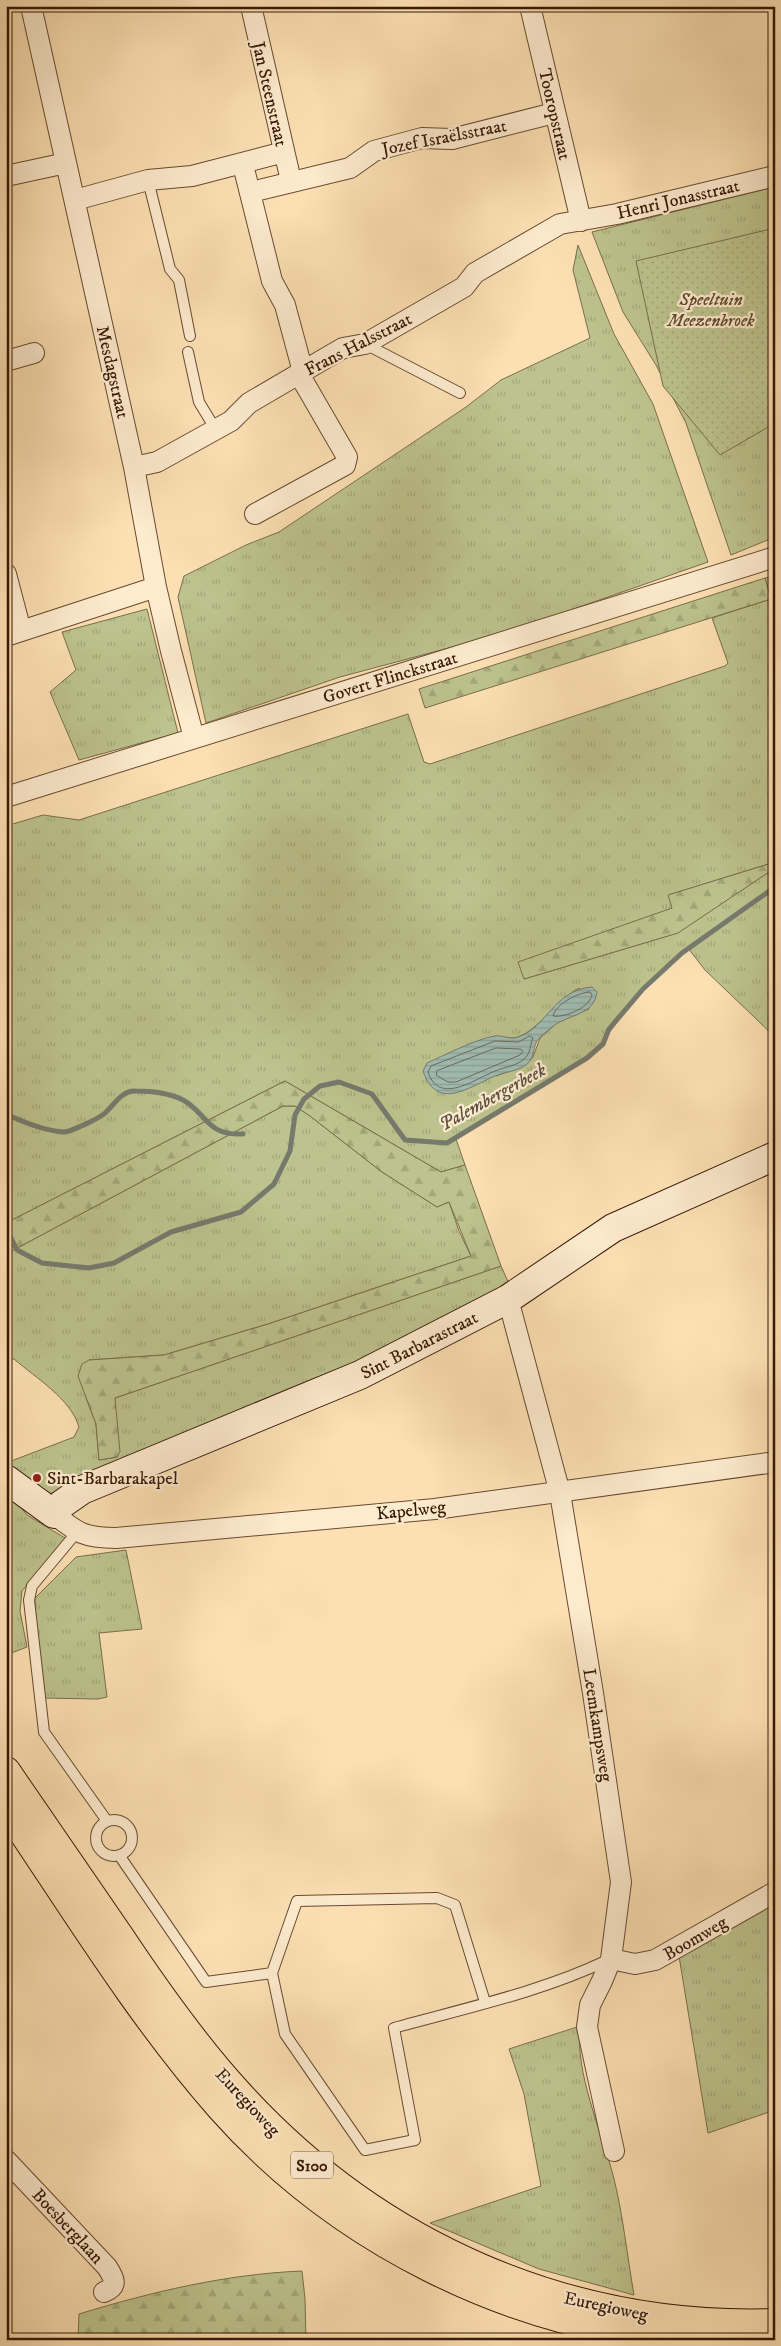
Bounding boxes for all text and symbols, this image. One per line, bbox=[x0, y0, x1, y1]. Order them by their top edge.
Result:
street label: Jan Steenstraat bbox=[246, 38, 292, 149]
street label: Tooropstraat bbox=[533, 66, 575, 162]
street label: Jozef Israëlsstraat bbox=[378, 115, 509, 161]
street label: Henri Jonasstraat bbox=[615, 175, 742, 225]
park label: Speeltuin Meezenbroek bbox=[665, 289, 755, 332]
street label: Frans Halsstraat bbox=[301, 308, 416, 381]
street label: Mesdagstraat bbox=[91, 324, 133, 421]
street label: Govert Flinckstraat bbox=[320, 647, 460, 709]
water label: Palembergerbeek bbox=[435, 1058, 550, 1136]
street label: Sint Barbarastraat bbox=[357, 1307, 482, 1385]
place label: Sint-Barbarakapel bbox=[47, 1468, 179, 1490]
marker: Sint-Barbarakapel bbox=[31, 1472, 43, 1484]
street label: Kapelweg bbox=[375, 1496, 447, 1526]
street label: Leemkampsweg bbox=[577, 1667, 617, 1784]
street label: Boomweg bbox=[660, 1912, 732, 1966]
street label: Euregioweg bbox=[210, 2064, 285, 2142]
road number: S100 bbox=[291, 2152, 333, 2178]
street label: Boesberglaan bbox=[27, 2184, 108, 2269]
street label: Euregioweg bbox=[562, 2287, 650, 2327]

